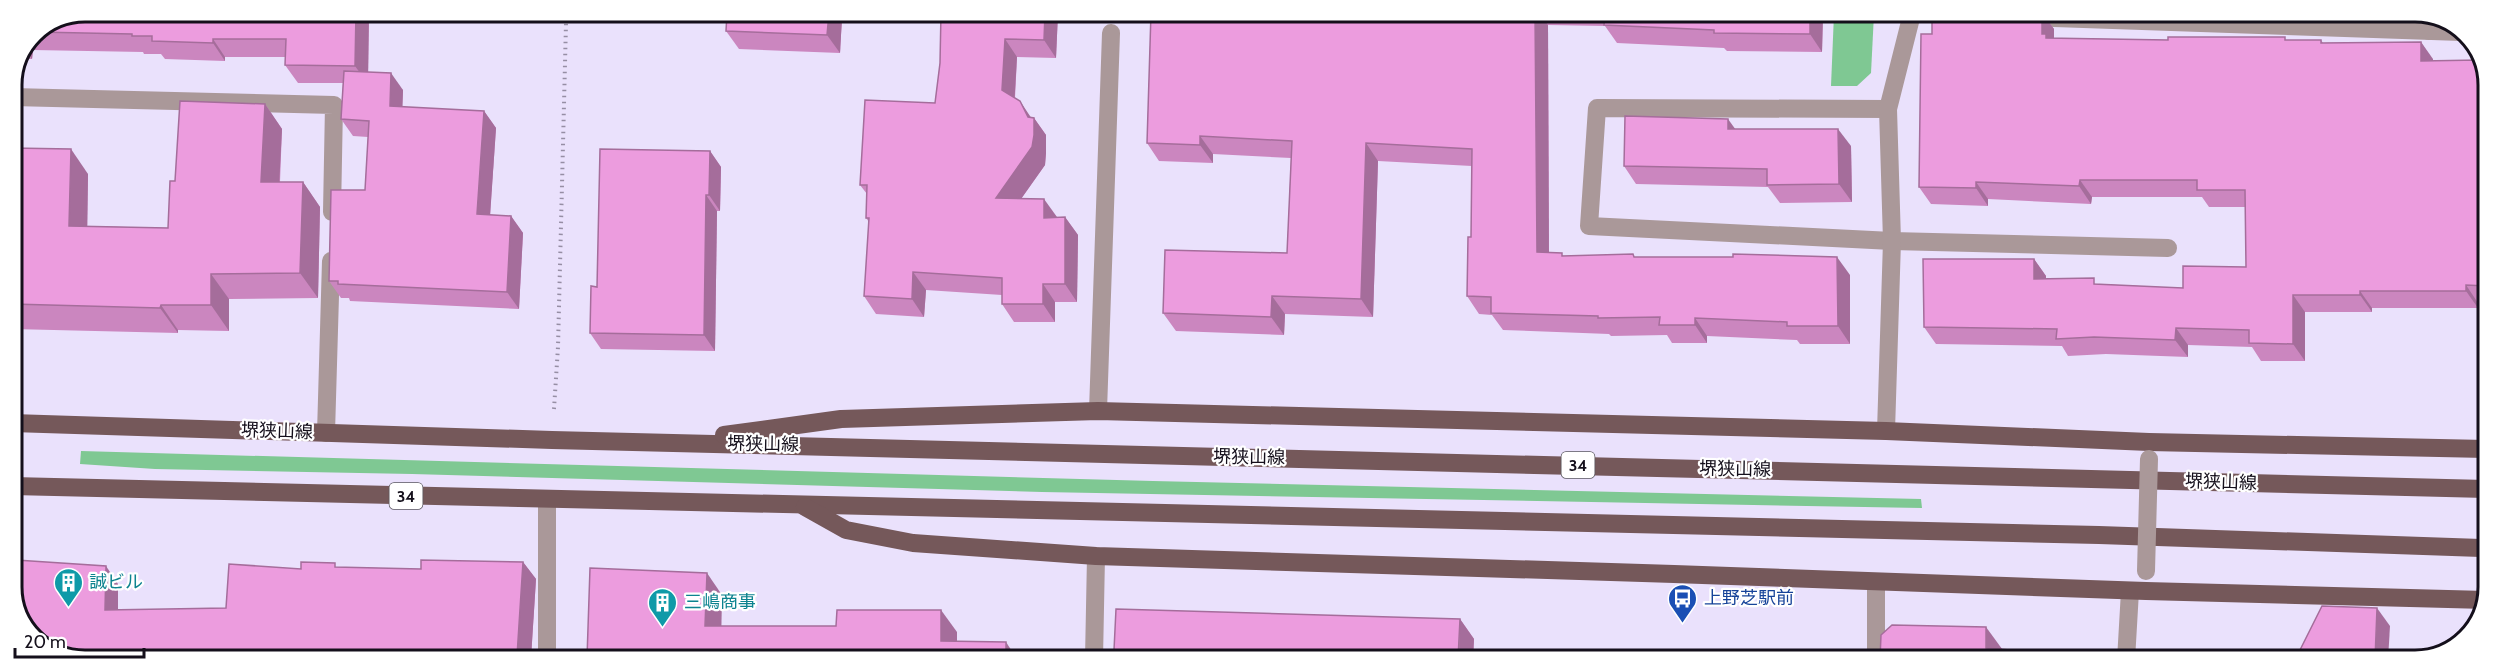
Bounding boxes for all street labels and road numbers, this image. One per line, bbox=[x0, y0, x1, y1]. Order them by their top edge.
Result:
street label: 堺狭山線 bbox=[241, 419, 313, 443]
street label: 堺狭山線 bbox=[727, 432, 799, 456]
street label: 堺狭山線 bbox=[1213, 445, 1285, 469]
road number: 34 bbox=[1562, 452, 1594, 478]
street label: 堺狭山線 bbox=[1699, 457, 1771, 481]
street label: 堺狭山線 bbox=[2185, 470, 2257, 494]
road number: 34 bbox=[390, 483, 422, 509]

